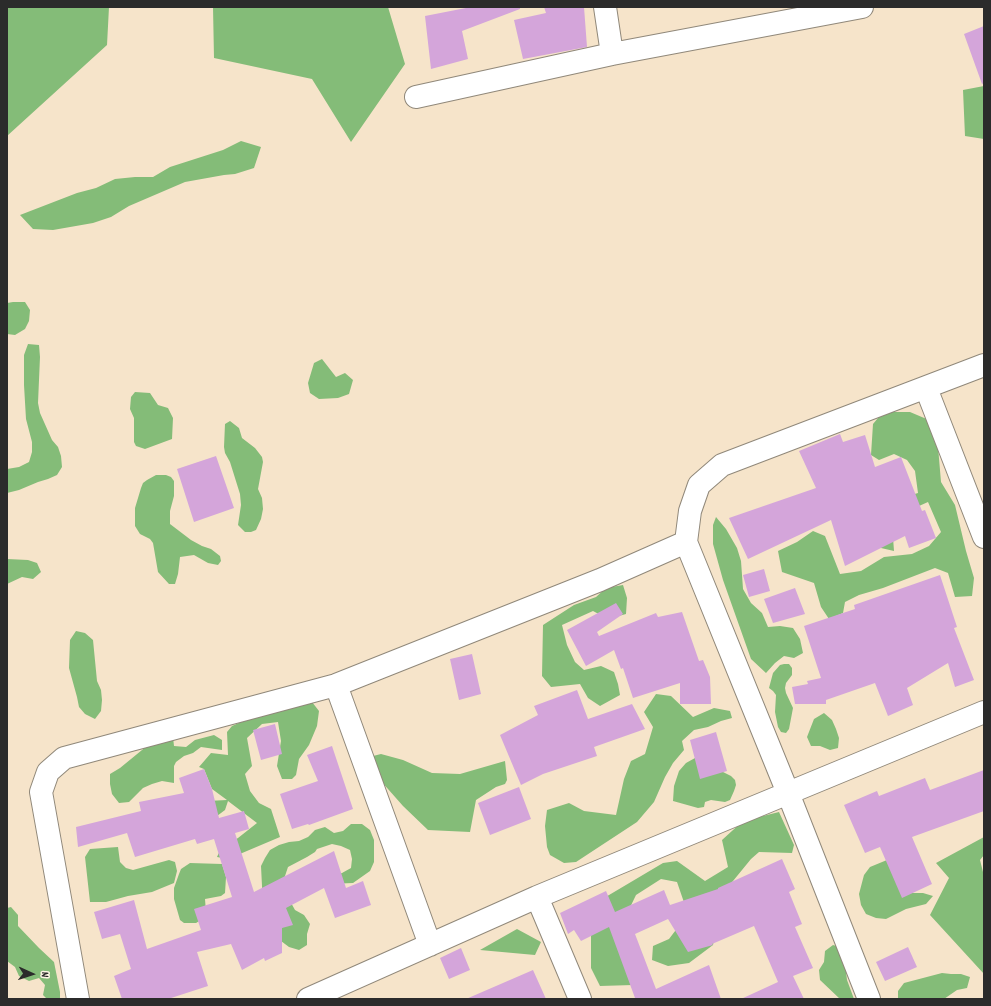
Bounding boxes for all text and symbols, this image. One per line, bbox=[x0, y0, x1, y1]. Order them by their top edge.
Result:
north arrow bbox=[12, 954, 52, 994]
text: N bbox=[36, 971, 52, 978]

